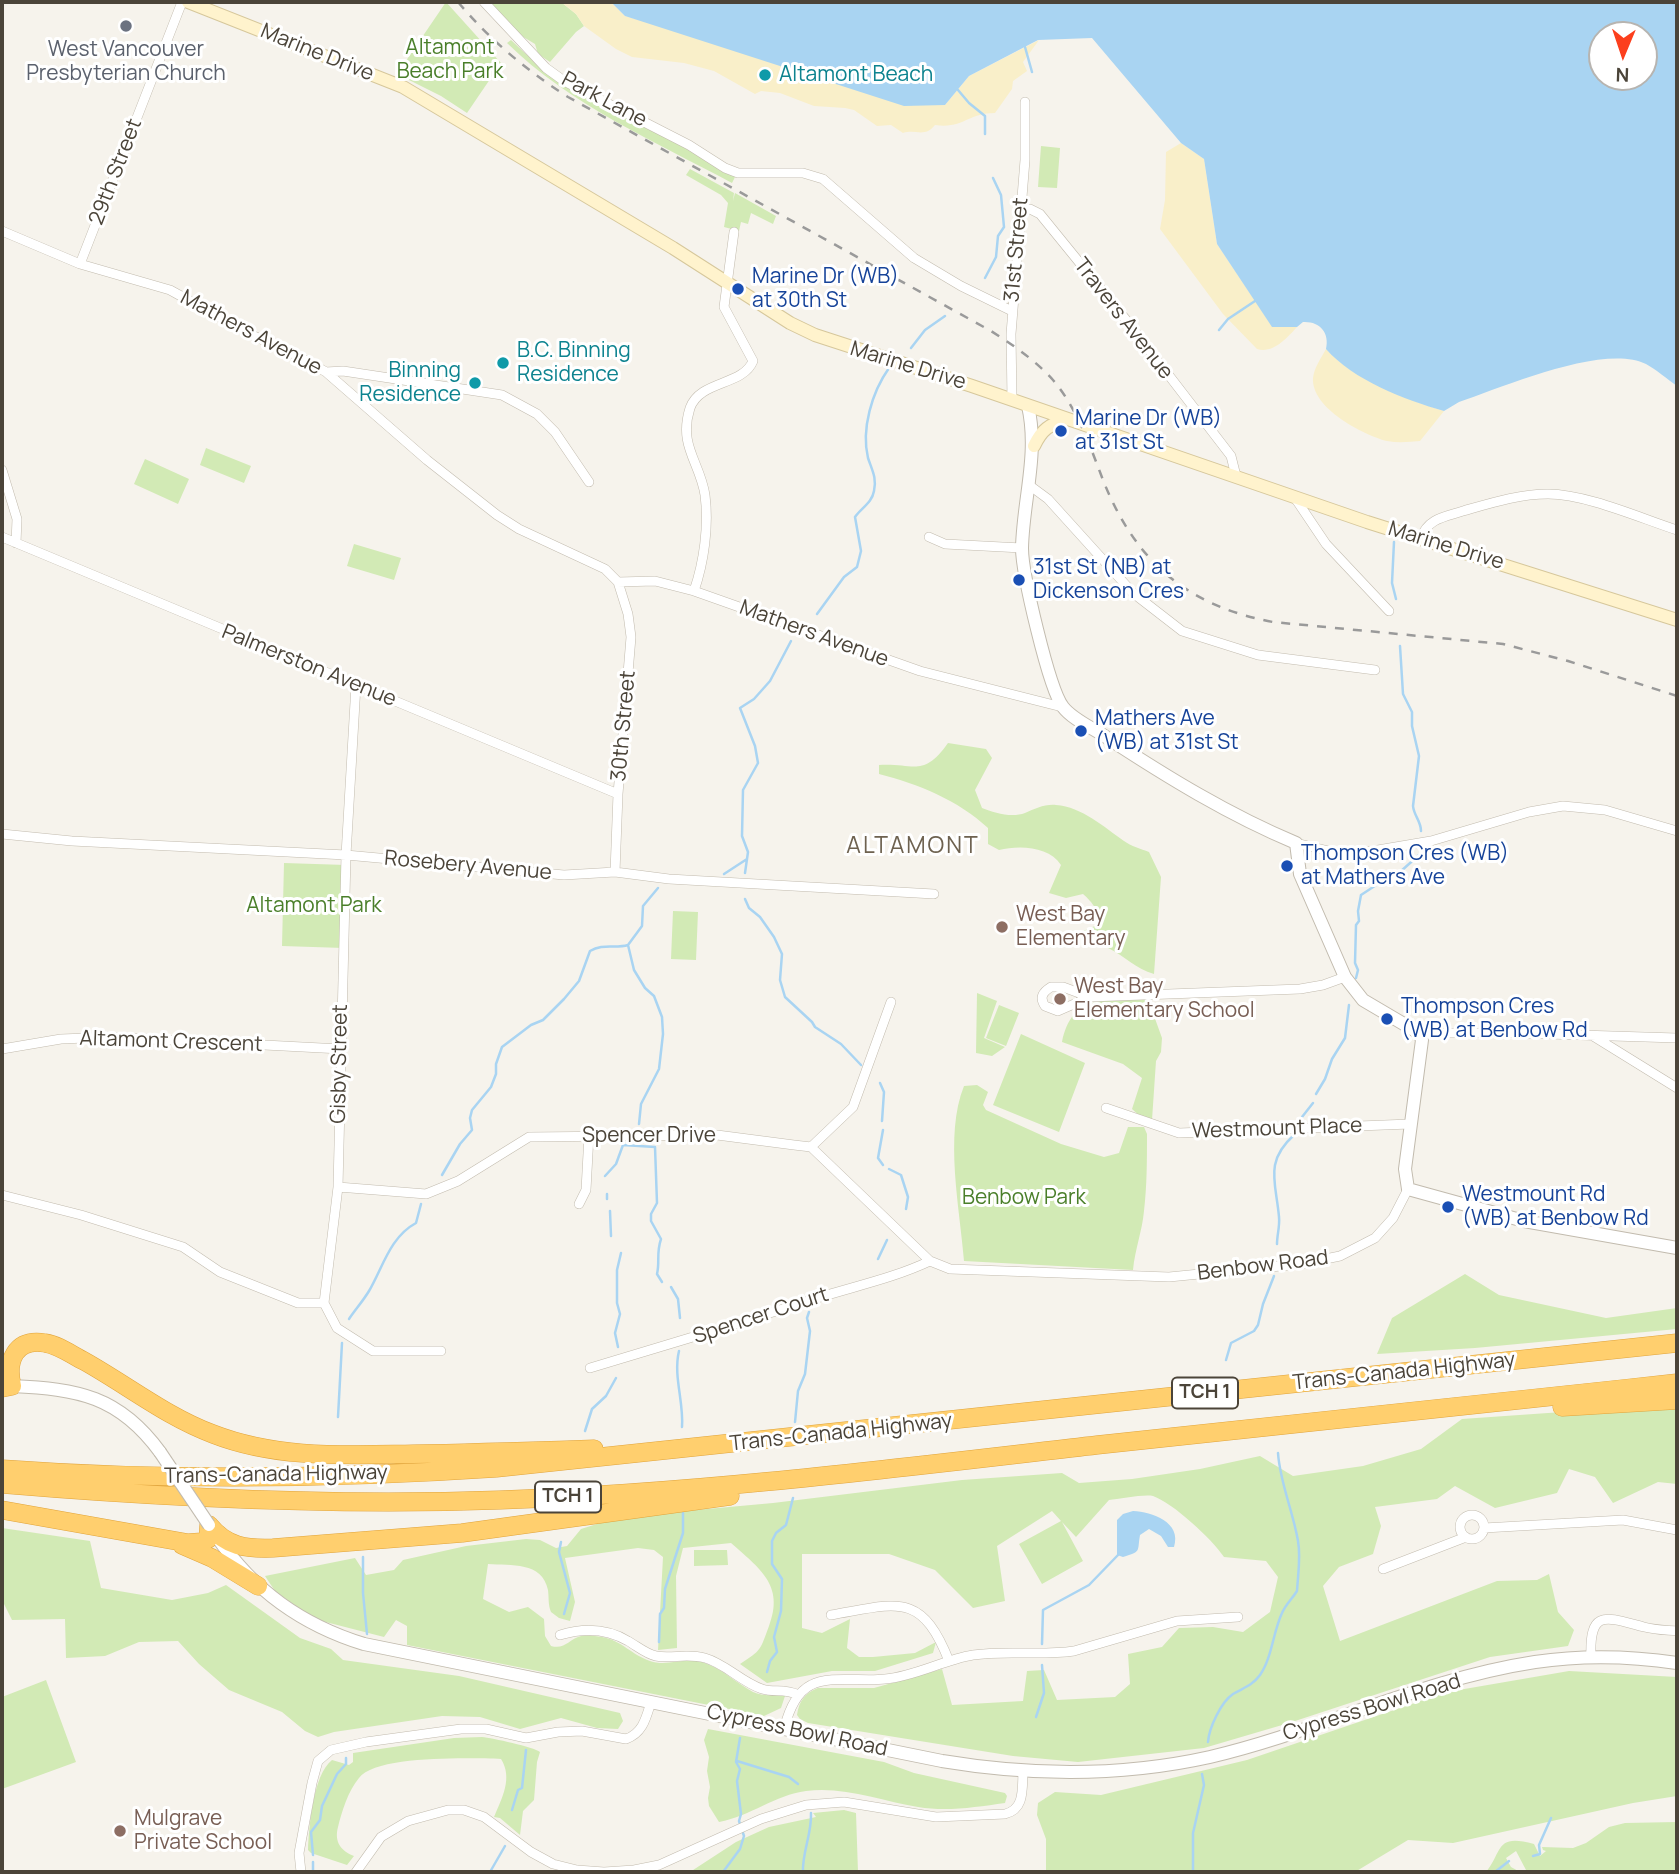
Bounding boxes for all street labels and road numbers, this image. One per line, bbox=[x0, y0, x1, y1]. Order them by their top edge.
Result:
street label: Marine Drive bbox=[257, 19, 377, 87]
street label: Park Lane bbox=[557, 67, 651, 133]
street label: 29th Street bbox=[84, 115, 148, 229]
street label: 31st Street bbox=[1000, 197, 1034, 303]
street label: Travers Avenue bbox=[1068, 253, 1178, 385]
street label: Mathers Avenue bbox=[176, 285, 326, 381]
street label: Marine Drive bbox=[847, 336, 969, 396]
street label: Marine Drive bbox=[1385, 516, 1507, 576]
street label: Mathers Avenue bbox=[736, 595, 892, 673]
street label: Palmerston Avenue bbox=[218, 619, 400, 713]
street label: 30th Street bbox=[607, 670, 641, 782]
street label: Rosebery Avenue bbox=[383, 846, 553, 886]
street label: Gisby Street bbox=[326, 1004, 354, 1124]
street label: Altamont Crescent bbox=[79, 1026, 263, 1058]
street label: Westmount Place bbox=[1191, 1113, 1363, 1145]
street label: Spencer Drive bbox=[582, 1123, 716, 1149]
street label: Benbow Road bbox=[1196, 1245, 1330, 1287]
street label: Spencer Court bbox=[690, 1282, 832, 1350]
street label: Trans-Canada Highway bbox=[1292, 1348, 1516, 1396]
road number: TCH 1 bbox=[1172, 1378, 1238, 1408]
street label: Trans-Canada Highway bbox=[729, 1409, 953, 1457]
street label: Trans-Canada Highway bbox=[164, 1460, 388, 1490]
road number: TCH 1 bbox=[535, 1482, 601, 1512]
street label: Cypress Bowl Road bbox=[1280, 1669, 1464, 1747]
street label: Cypress Bowl Road bbox=[704, 1700, 890, 1762]

